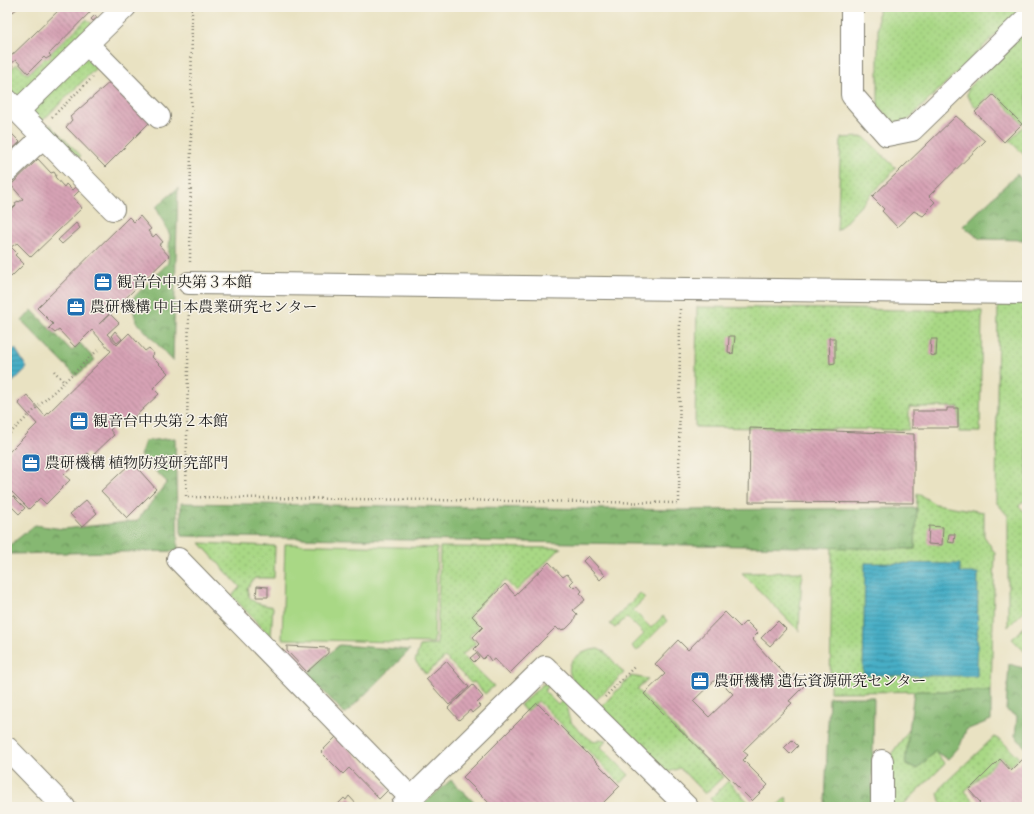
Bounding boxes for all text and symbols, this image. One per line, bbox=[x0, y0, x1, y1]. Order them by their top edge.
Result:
office icon: 観音台中央第３本館 bbox=[92, 271, 114, 293]
place label: 観音台中央第３本館 bbox=[117, 273, 252, 291]
office icon: 農研機構 中日本農業研究センター bbox=[65, 296, 87, 318]
place label: 農研機構 中日本農業研究センター bbox=[90, 298, 318, 316]
office icon: 観音台中央第２本館 bbox=[68, 410, 90, 432]
place label: 観音台中央第２本館 bbox=[93, 412, 228, 430]
office icon: 農研機構 植物防疫研究部門 bbox=[20, 452, 42, 474]
place label: 農研機構 植物防疫研究部門 bbox=[45, 454, 228, 472]
office icon: 農研機構 遺伝資源研究センター bbox=[689, 670, 711, 692]
place label: 農研機構 遺伝資源研究センター bbox=[714, 672, 927, 690]

